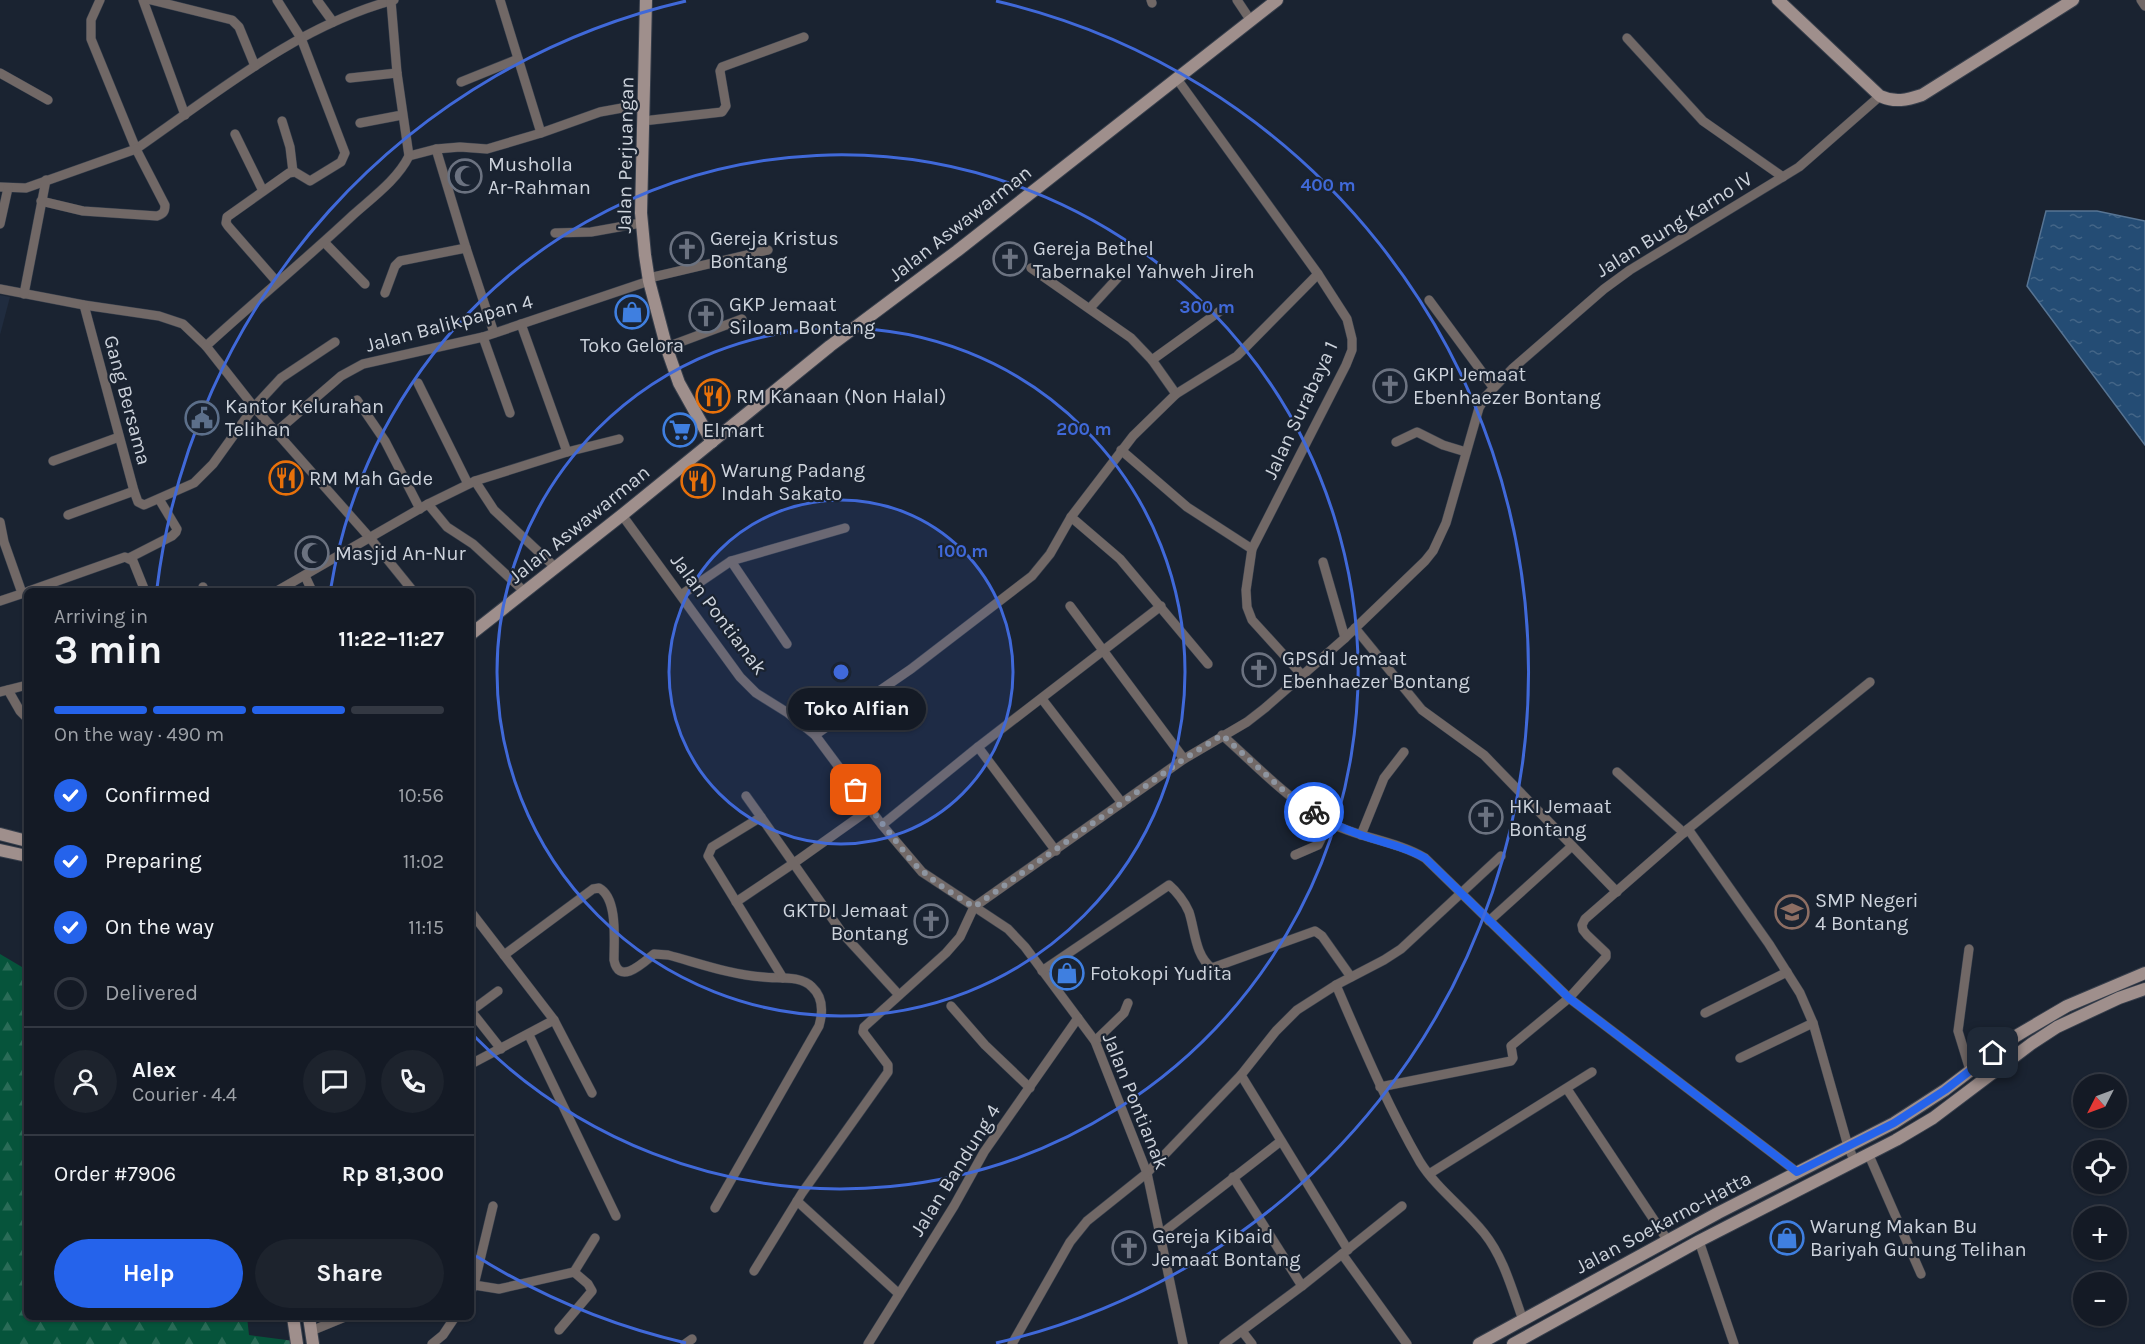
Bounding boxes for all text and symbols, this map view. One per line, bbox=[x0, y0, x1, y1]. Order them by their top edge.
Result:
street label: Jalan Perjuangan bbox=[613, 76, 638, 234]
place label: Musholla Ar-Rahman bbox=[488, 153, 591, 199]
mosque icon: Musholla Ar-Rahman bbox=[447, 158, 483, 194]
street label: Jalan Aswawarman bbox=[884, 161, 1036, 286]
street label: Jalan Bung Karno IV bbox=[1592, 167, 1757, 282]
text: 400 m bbox=[1300, 174, 1356, 196]
place label: Gereja Kristus Bontang bbox=[710, 227, 839, 273]
church icon: Gereja Kristus Bontang bbox=[669, 231, 705, 267]
place label: Gereja Bethel Tabernakel Yahweh Jireh bbox=[1033, 237, 1255, 283]
church icon: Gereja Bethel Tabernakel Yahweh Jireh bbox=[992, 241, 1028, 277]
street label: Jalan Balikpapan 4 bbox=[363, 290, 535, 357]
place label: GKP Jemaat Siloam Bontang bbox=[729, 293, 875, 339]
shop icon: Toko Gelora bbox=[614, 294, 650, 330]
text: 300 m bbox=[1179, 296, 1235, 318]
church icon: GKP Jemaat Siloam Bontang bbox=[688, 298, 724, 334]
street label: Gang Bersama bbox=[99, 333, 156, 467]
place label: Toko Gelora bbox=[580, 334, 684, 357]
street label: Jalan Surabaya 1 bbox=[1258, 338, 1342, 483]
place label: GKPI Jemaat Ebenhaezer Bontang bbox=[1413, 363, 1601, 409]
church icon: GKPI Jemaat Ebenhaezer Bontang bbox=[1372, 368, 1408, 404]
restaurant icon: RM Kanaan (Non Halal) bbox=[695, 378, 731, 414]
place label: RM Kanaan (Non Halal) bbox=[736, 385, 946, 408]
place label: Kantor Kelurahan Telihan bbox=[225, 395, 384, 441]
public building icon: Kantor Kelurahan Telihan bbox=[184, 400, 220, 436]
supermarket icon: Elmart bbox=[662, 412, 698, 448]
text: 200 m bbox=[1056, 418, 1112, 440]
place label: Elmart bbox=[703, 419, 765, 442]
place label: Warung Padang Indah Sakato bbox=[721, 459, 865, 505]
restaurant icon: RM Mah Gede bbox=[268, 460, 304, 496]
street label: Jalan Aswawarman bbox=[504, 461, 654, 588]
restaurant icon: Warung Padang Indah Sakato bbox=[680, 463, 716, 499]
place label: RM Mah Gede bbox=[309, 467, 433, 490]
mosque icon: Masjid An-Nur bbox=[294, 535, 330, 571]
text: 100 m bbox=[938, 540, 988, 562]
place label: Masjid An-Nur bbox=[335, 542, 467, 565]
street label: Jalan Pontianak bbox=[666, 549, 772, 679]
text: Arriving in bbox=[54, 605, 148, 628]
text: 11:22–11:27 bbox=[338, 626, 444, 652]
text: 3 min bbox=[54, 627, 162, 673]
place label: GPSdI Jemaat Ebenhaezer Bontang bbox=[1282, 647, 1470, 693]
church icon: GPSdI Jemaat Ebenhaezer Bontang bbox=[1241, 652, 1277, 688]
centre of rings bbox=[831, 662, 851, 682]
callout: Toko Alfian bbox=[787, 688, 925, 730]
text: Toko Alfian bbox=[804, 697, 910, 720]
text: On the way · 490 m bbox=[54, 723, 224, 746]
pin bbox=[830, 764, 881, 815]
icon: bag bbox=[839, 773, 872, 806]
icon: check bbox=[54, 779, 87, 812]
text: Confirmed bbox=[105, 782, 211, 808]
courier bbox=[1284, 782, 1344, 842]
text: 10:56 bbox=[398, 784, 444, 807]
place label: HKI Jemaat Bontang bbox=[1509, 795, 1612, 841]
icon: bike bbox=[1298, 796, 1331, 829]
church icon: HKI Jemaat Bontang bbox=[1468, 799, 1504, 835]
icon: check bbox=[54, 845, 87, 878]
text: Preparing bbox=[105, 848, 202, 874]
text: 11:02 bbox=[403, 850, 444, 873]
place label: SMP Negeri 4 Bontang bbox=[1815, 889, 1919, 935]
school or university icon: SMP Negeri 4 Bontang bbox=[1774, 894, 1810, 930]
place label: GKTDI Jemaat Bontang bbox=[783, 899, 908, 945]
church icon: GKTDI Jemaat Bontang bbox=[913, 903, 949, 939]
icon: check bbox=[54, 911, 87, 944]
text: On the way bbox=[105, 914, 214, 940]
text: 11:15 bbox=[408, 916, 444, 939]
shop icon: Fotokopi Yudita bbox=[1049, 955, 1085, 991]
place label: Fotokopi Yudita bbox=[1090, 962, 1232, 985]
text: Delivered bbox=[105, 980, 198, 1006]
pin bbox=[1967, 1027, 2018, 1078]
street label: Jalan Pontianak bbox=[1098, 1029, 1173, 1173]
icon: home bbox=[1976, 1036, 2009, 1069]
button: person bbox=[54, 1050, 117, 1113]
button: chat bbox=[303, 1050, 366, 1113]
button: phone bbox=[381, 1050, 444, 1113]
text: Alex bbox=[132, 1057, 176, 1083]
north arrow bbox=[2073, 1074, 2127, 1128]
map controls bbox=[2073, 1074, 2127, 1326]
text: Courier · 4.4 bbox=[132, 1083, 237, 1106]
street label: Jalan Bandung 4 bbox=[906, 1100, 1005, 1240]
button: locate bbox=[2073, 1140, 2127, 1194]
text: Order #7906 bbox=[54, 1161, 176, 1187]
text: Rp 81,300 bbox=[342, 1161, 444, 1187]
street label: Jalan Soekarno-Hatta bbox=[1571, 1166, 1755, 1279]
button: + bbox=[2073, 1206, 2127, 1260]
place label: Warung Makan Bu Bariyah Gunung Telihan bbox=[1810, 1215, 2027, 1261]
shop icon: Warung Makan Bu Bariyah Gunung Telihan bbox=[1769, 1220, 1805, 1256]
place label: Gereja Kibaid Jemaat Bontang bbox=[1152, 1225, 1301, 1271]
church icon: Gereja Kibaid Jemaat Bontang bbox=[1111, 1230, 1147, 1266]
button: Help bbox=[54, 1239, 243, 1308]
button: Share bbox=[255, 1239, 444, 1308]
button: − bbox=[2073, 1272, 2127, 1326]

